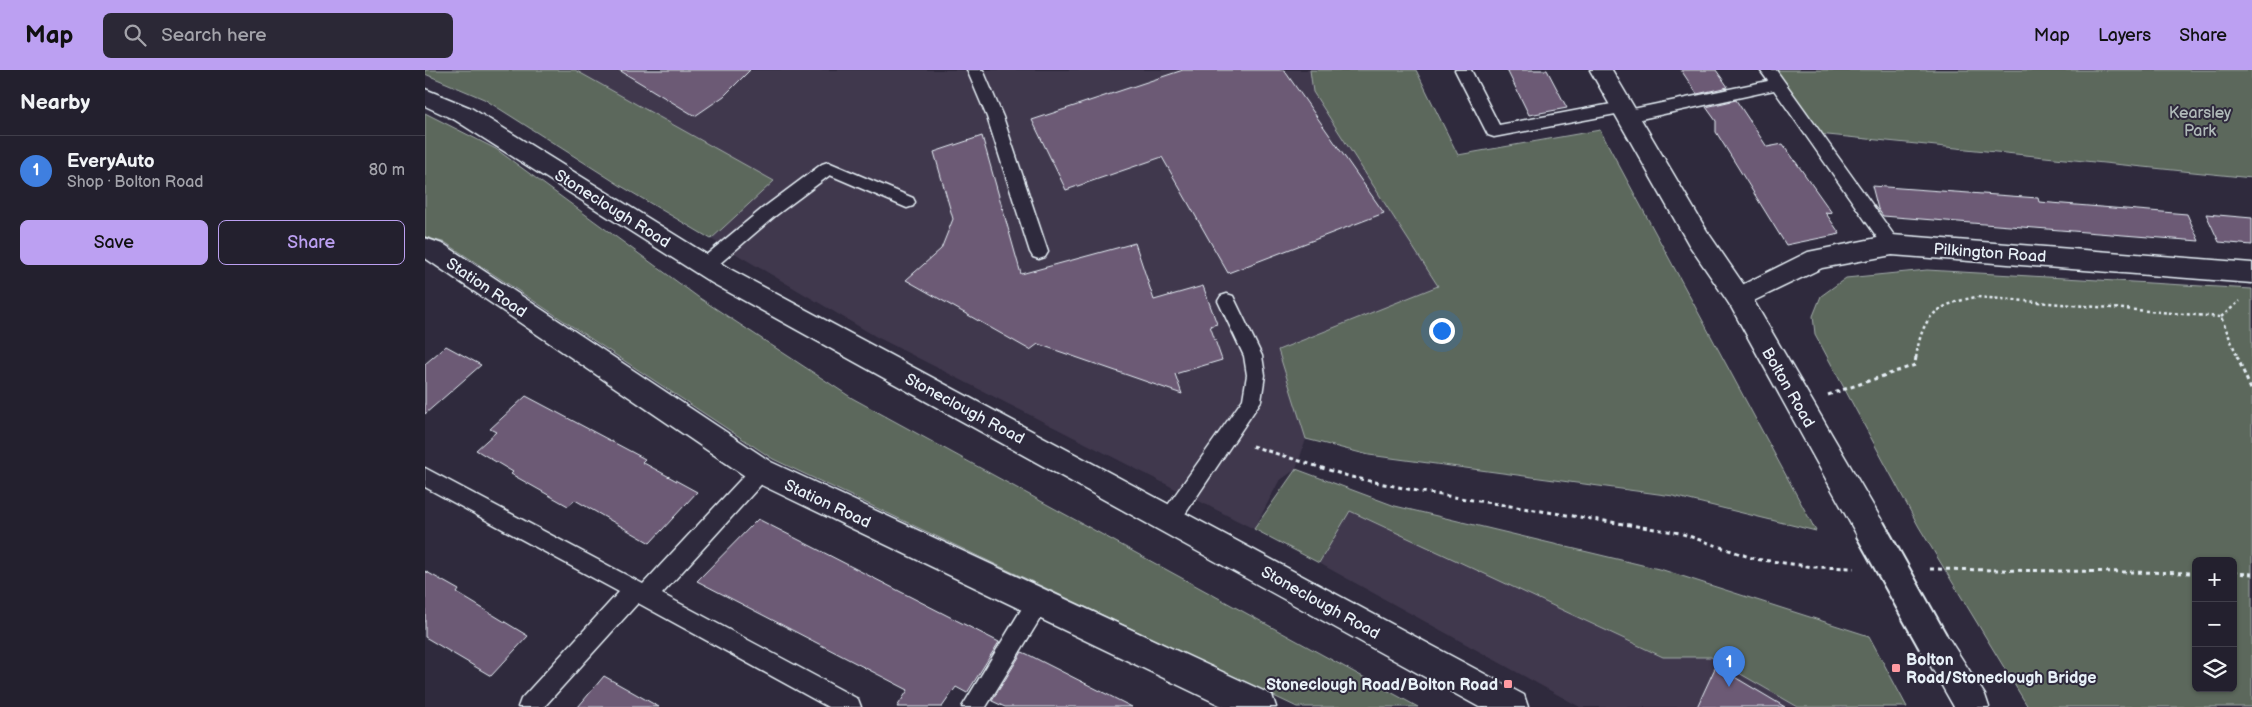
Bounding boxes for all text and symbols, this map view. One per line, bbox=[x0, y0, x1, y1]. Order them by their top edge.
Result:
search box bbox=[103, 13, 453, 58]
text: Map bbox=[25, 21, 73, 50]
icon: search bbox=[121, 21, 149, 49]
text: Search here bbox=[161, 24, 267, 47]
text: Map bbox=[2034, 25, 2070, 46]
text: Layers bbox=[2098, 25, 2151, 46]
text: Share bbox=[2179, 25, 2227, 46]
text: Nearby bbox=[20, 90, 90, 115]
park label: Kearsley Park bbox=[2169, 104, 2232, 141]
text: EveryAuto bbox=[67, 150, 155, 173]
text: 1 bbox=[33, 161, 39, 180]
text: 80 m bbox=[369, 161, 405, 180]
street label: Stoneclough Road bbox=[551, 166, 673, 252]
text: Shop · Bolton Road bbox=[67, 173, 204, 192]
button: Save bbox=[20, 220, 208, 265]
button: Share bbox=[218, 220, 405, 265]
street label: Pilkington Road bbox=[1933, 240, 2047, 267]
street label: Station Road bbox=[442, 254, 530, 322]
your location bbox=[1429, 318, 1455, 344]
street label: Bolton Road bbox=[1757, 344, 1818, 431]
street label: Stoneclough Road bbox=[901, 370, 1027, 449]
street label: Station Road bbox=[781, 476, 874, 533]
map controls bbox=[2192, 557, 2237, 692]
button: + bbox=[2192, 557, 2237, 602]
street label: Stoneclough Road bbox=[1258, 563, 1383, 644]
button: − bbox=[2192, 602, 2237, 647]
pin: 1 bbox=[1713, 646, 1745, 687]
button: layers bbox=[2192, 647, 2237, 692]
place label: Bolton Road/Stoneclough Bridge bbox=[1906, 651, 2097, 688]
marker: Bolton Road/Stoneclough Bridge bbox=[1890, 662, 1902, 674]
place label: Stoneclough Road/Bolton Road bbox=[1266, 676, 1498, 695]
marker: Stoneclough Road/Bolton Road bbox=[1502, 678, 1514, 690]

